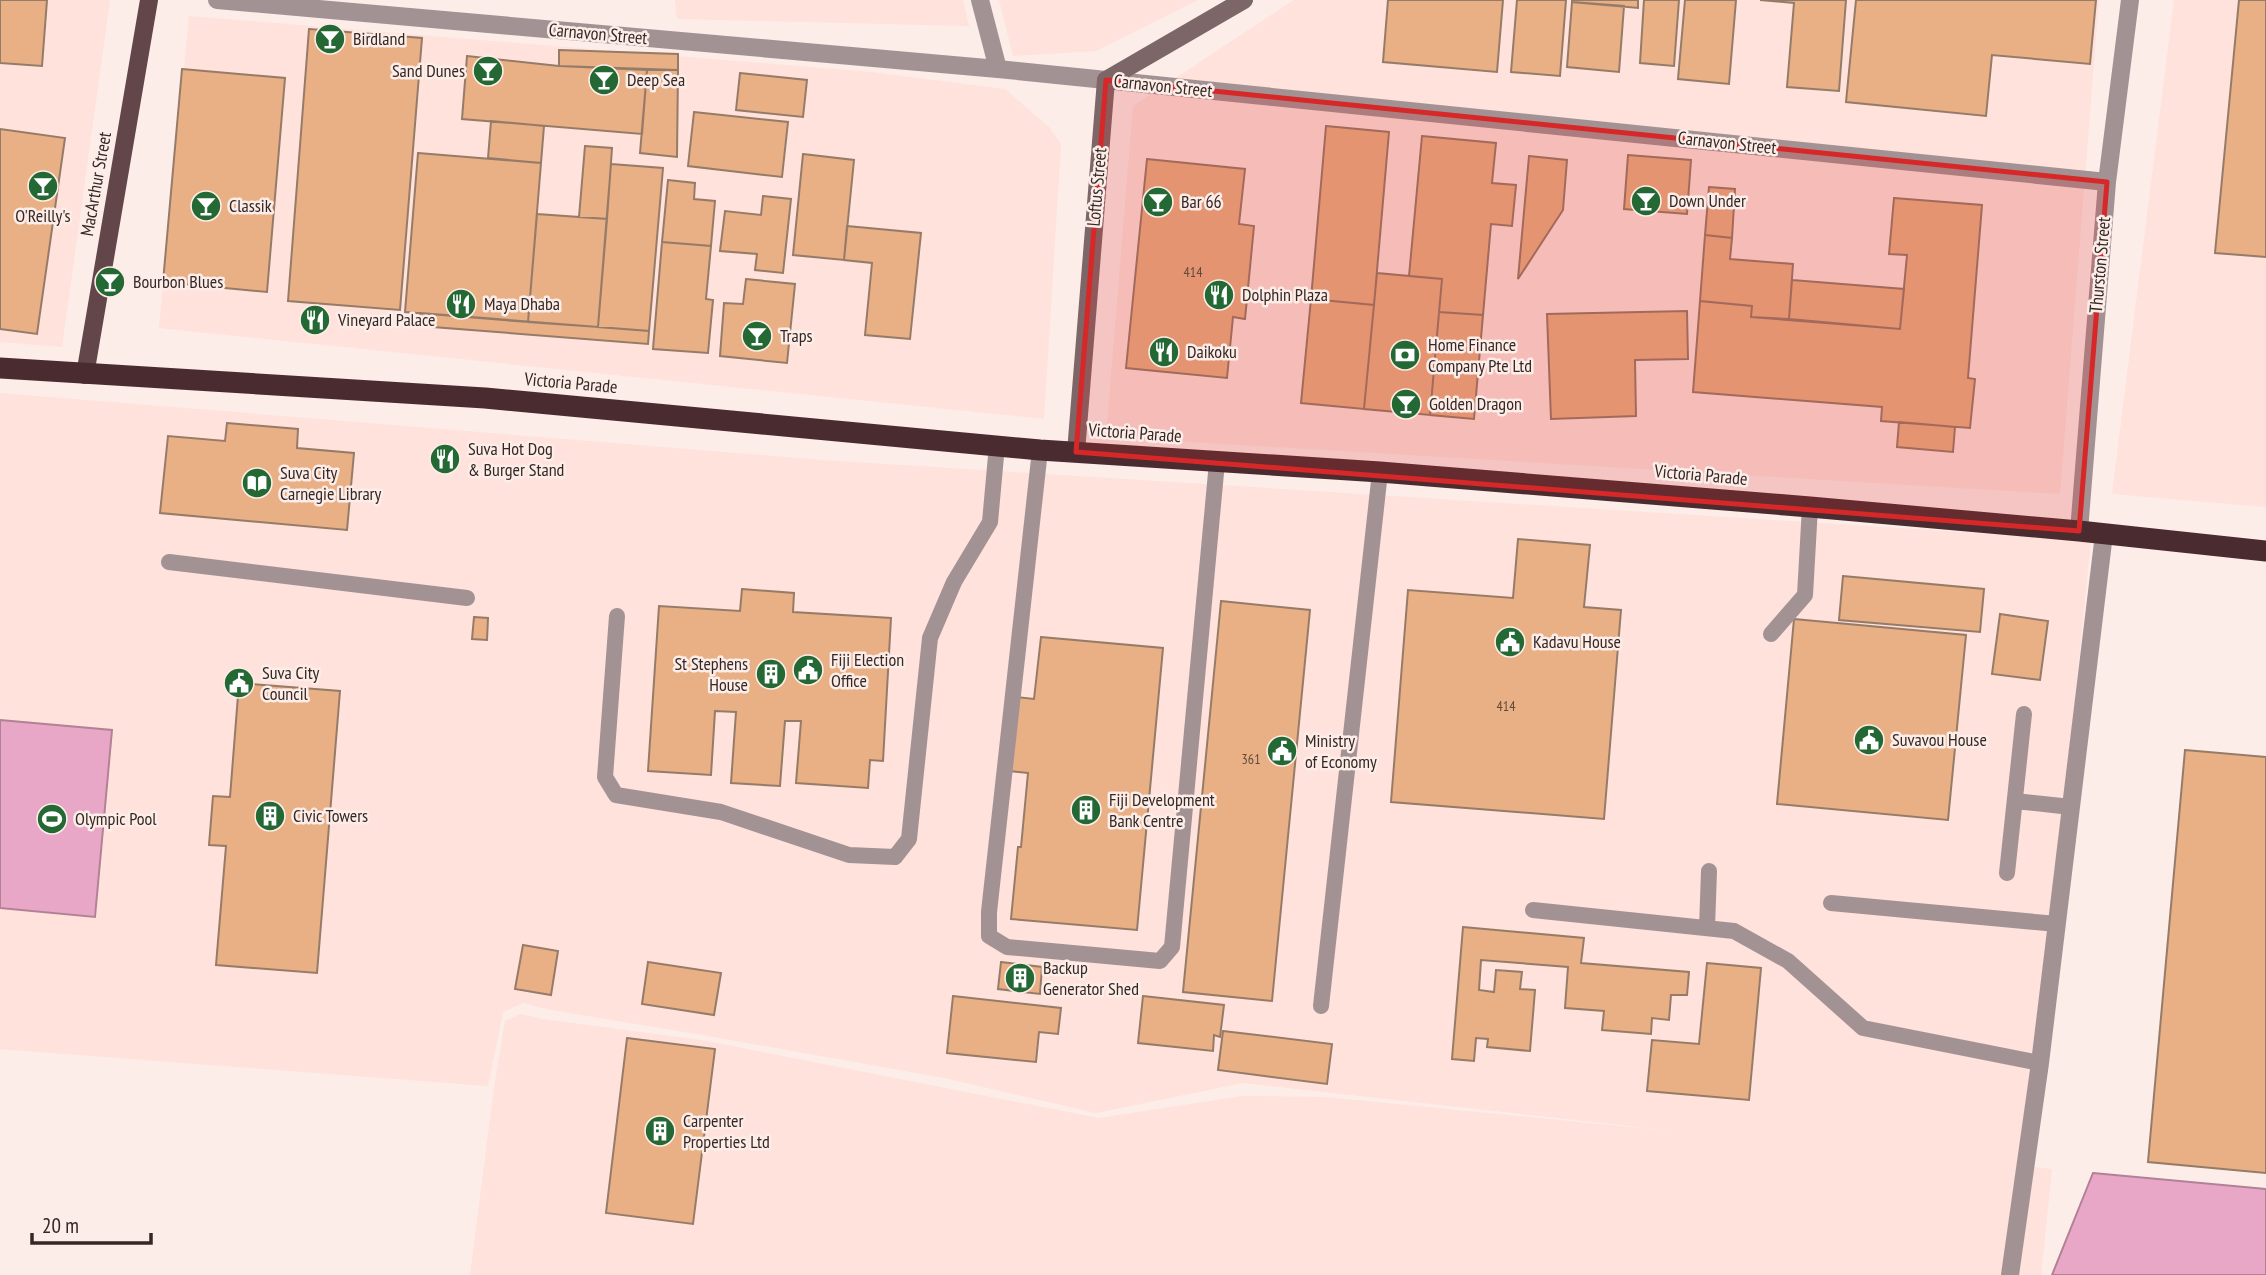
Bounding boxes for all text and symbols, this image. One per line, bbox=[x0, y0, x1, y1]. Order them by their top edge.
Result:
street label: Carnavon Street bbox=[548, 18, 648, 49]
bar icon: Birdland bbox=[313, 22, 347, 56]
place label: Birdland bbox=[353, 27, 405, 50]
bar icon: Sand Dunes bbox=[471, 54, 505, 88]
place label: Sand Dunes bbox=[392, 59, 465, 82]
bar icon: Deep Sea bbox=[587, 63, 621, 97]
place label: Deep Sea bbox=[627, 68, 685, 91]
street label: Carnavon Street bbox=[1113, 69, 1214, 102]
street label: Carnavon Street bbox=[1677, 126, 1778, 159]
street label: MacArthur Street bbox=[75, 130, 116, 238]
street label: Loftus Street bbox=[1082, 147, 1111, 227]
bar icon: O'Reilly's bbox=[26, 169, 60, 203]
bar icon: Down Under bbox=[1629, 184, 1663, 218]
bar icon: Bar 66 bbox=[1141, 185, 1175, 219]
bar icon: Classik bbox=[189, 189, 223, 223]
place label: Down Under bbox=[1669, 189, 1746, 212]
place label: Bar 66 bbox=[1181, 190, 1222, 213]
place label: Classik bbox=[229, 194, 272, 217]
place label: O'Reilly's bbox=[15, 204, 71, 227]
street label: Thurston Street bbox=[2084, 216, 2115, 314]
house number: 414 bbox=[1184, 263, 1203, 281]
bar icon: Bourbon Blues bbox=[93, 265, 127, 299]
place label: Bourbon Blues bbox=[133, 270, 223, 293]
restaurant icon: Dolphin Plaza bbox=[1202, 278, 1236, 312]
place label: Dolphin Plaza bbox=[1242, 283, 1328, 306]
restaurant icon: Maya Dhaba bbox=[444, 287, 478, 321]
place label: Maya Dhaba bbox=[484, 292, 560, 315]
restaurant icon: Vineyard Palace bbox=[298, 303, 332, 337]
place label: Vineyard Palace bbox=[337, 308, 436, 331]
bar icon: Traps bbox=[740, 319, 774, 353]
place label: Traps bbox=[780, 324, 813, 347]
place label: Home Finance Company Pte Ltd bbox=[1428, 333, 1532, 377]
restaurant icon: Daikoku bbox=[1147, 335, 1181, 369]
bank icon: Home Finance Company Pte Ltd bbox=[1388, 338, 1422, 372]
place label: Daikoku bbox=[1187, 340, 1237, 363]
street label: Victoria Parade bbox=[523, 367, 619, 398]
bar icon: Golden Dragon bbox=[1389, 387, 1423, 421]
place label: Golden Dragon bbox=[1429, 392, 1522, 415]
street label: Victoria Parade bbox=[1087, 418, 1182, 447]
place label: Suva Hot Dog & Burger Stand bbox=[468, 437, 564, 481]
restaurant icon: Suva Hot Dog & Burger Stand bbox=[428, 442, 462, 476]
street label: Victoria Parade bbox=[1653, 459, 1749, 490]
place label: Suva City Carnegie Library bbox=[280, 461, 382, 505]
library icon: Suva City Carnegie Library bbox=[240, 466, 274, 500]
public building icon: Kadavu House bbox=[1493, 625, 1527, 659]
place label: Kadavu House bbox=[1533, 630, 1621, 653]
place label: Fiji Election Office bbox=[831, 648, 904, 692]
place label: St Stephens House bbox=[674, 652, 748, 696]
public building icon: Fiji Election Office bbox=[791, 653, 825, 687]
building icon: St Stephens House bbox=[754, 657, 788, 691]
place label: Suva City Council bbox=[262, 661, 320, 705]
public building icon: Suva City Council bbox=[222, 666, 256, 700]
house number: 414 bbox=[1497, 697, 1516, 715]
public building icon: Suvavou House bbox=[1852, 723, 1886, 757]
place label: Suvavou House bbox=[1892, 728, 1987, 751]
place label: Ministry of Economy bbox=[1305, 729, 1377, 773]
public building icon: Ministry of Economy bbox=[1265, 734, 1299, 768]
house number: 361 bbox=[1242, 750, 1260, 768]
place label: Fiji Development Bank Centre bbox=[1109, 788, 1215, 832]
building icon: Fiji Development Bank Centre bbox=[1069, 793, 1103, 827]
building icon: Civic Towers bbox=[253, 799, 287, 833]
sports icon: Olympic Pool bbox=[35, 802, 69, 836]
place label: Civic Towers bbox=[293, 804, 368, 827]
place label: Olympic Pool bbox=[75, 807, 157, 830]
place label: Backup Generator Shed bbox=[1043, 956, 1139, 1000]
building icon: Backup Generator Shed bbox=[1003, 961, 1037, 995]
place label: Carpenter Properties Ltd bbox=[683, 1109, 770, 1153]
building icon: Carpenter Properties Ltd bbox=[643, 1114, 677, 1148]
scale bar bbox=[32, 1202, 150, 1246]
text: 20 m bbox=[42, 1212, 79, 1239]

